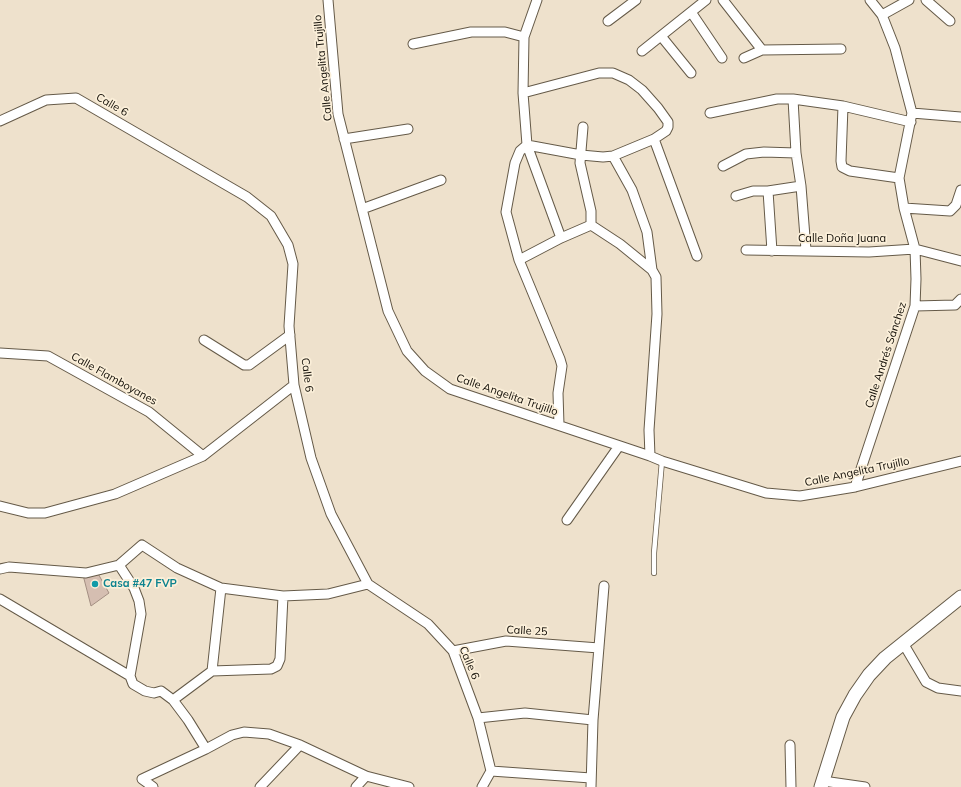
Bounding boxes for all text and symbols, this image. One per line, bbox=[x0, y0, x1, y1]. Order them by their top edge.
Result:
street label: Calle Angelita Trujillo bbox=[311, 14, 335, 122]
street label: Calle 6 bbox=[94, 91, 130, 119]
street label: Calle Doña Juana bbox=[798, 232, 886, 246]
street label: Calle Andrés Sánchez bbox=[863, 300, 909, 410]
street label: Calle Flamboyanes bbox=[69, 350, 159, 408]
street label: Calle 6 bbox=[298, 357, 316, 393]
street label: Calle Angelita Trujillo bbox=[454, 371, 560, 419]
street label: Calle Angelita Trujillo bbox=[803, 454, 911, 490]
place label: Casa #47 FVP bbox=[103, 577, 177, 591]
marker: Casa #47 FVP bbox=[90, 579, 100, 589]
street label: Calle 25 bbox=[506, 623, 548, 639]
street label: Calle 6 bbox=[456, 644, 482, 682]

